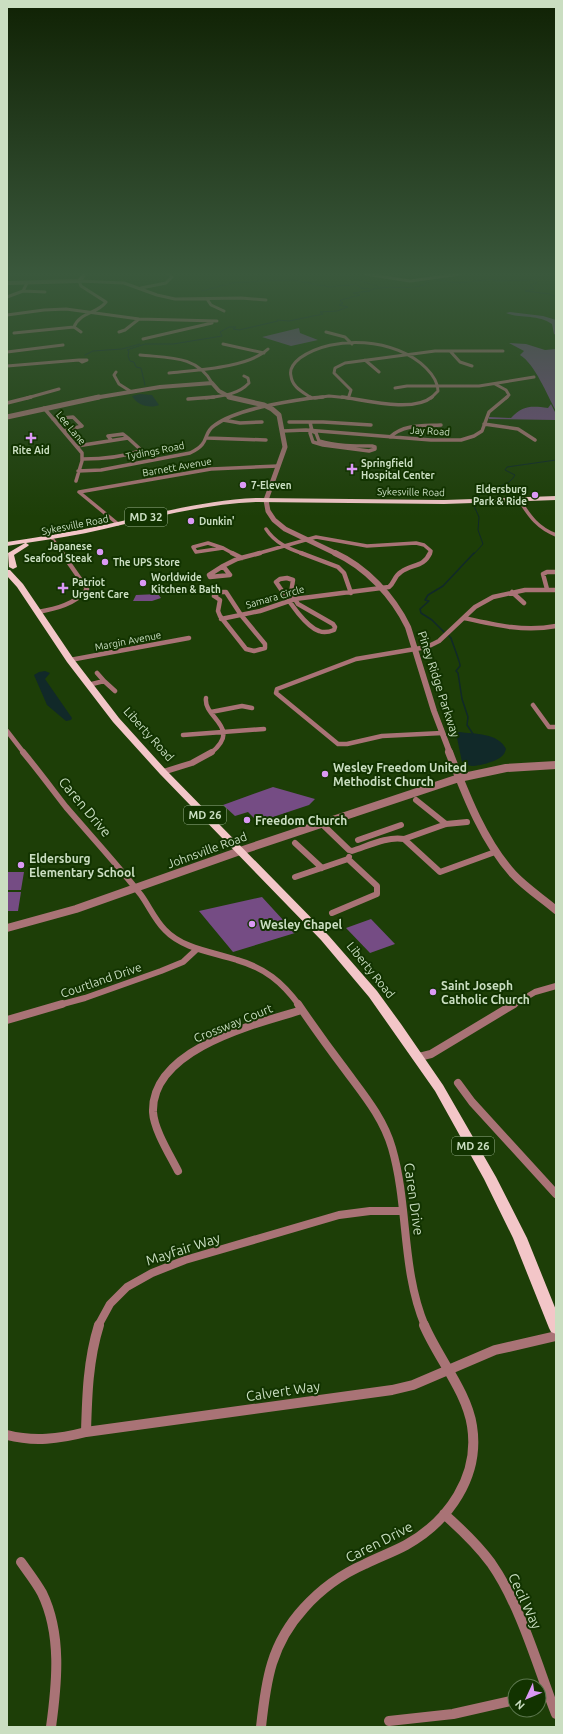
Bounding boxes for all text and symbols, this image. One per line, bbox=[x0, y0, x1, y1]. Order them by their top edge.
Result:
street label: Lee Lane bbox=[54, 409, 88, 447]
street label: Jay Road bbox=[410, 424, 451, 438]
marker: Rite Aid bbox=[26, 433, 36, 443]
street label: Tydings Road bbox=[125, 440, 185, 462]
place label: Rite Aid bbox=[12, 445, 50, 456]
street label: Barnett Avenue bbox=[141, 455, 213, 479]
place label: Springfield Hospital Center bbox=[361, 458, 436, 481]
marker: Springfield Hospital Center bbox=[346, 463, 358, 475]
marker: 7-Eleven bbox=[238, 480, 248, 490]
place label: 7-Eleven bbox=[251, 480, 292, 491]
place label: Eldersburg Park & Ride bbox=[473, 484, 527, 507]
street label: Sykesville Road bbox=[377, 486, 445, 498]
marker: Eldersburg Park & Ride bbox=[530, 490, 540, 500]
road number: MD 32 bbox=[125, 508, 167, 526]
street label: Sykesville Road bbox=[41, 513, 110, 537]
marker: Dunkin' bbox=[186, 516, 196, 526]
place label: Dunkin' bbox=[199, 516, 235, 527]
place label: Japanese Seafood Steak bbox=[24, 541, 92, 564]
marker: Japanese Seafood Steak bbox=[95, 547, 105, 557]
marker: The UPS Store bbox=[100, 557, 110, 567]
place label: The UPS Store bbox=[113, 557, 180, 568]
place label: Worldwide Kitchen & Bath bbox=[151, 572, 221, 595]
place label: Patriot Urgent Care bbox=[72, 577, 129, 600]
marker: Worldwide Kitchen & Bath bbox=[138, 578, 148, 588]
marker: Patriot Urgent Care bbox=[57, 582, 69, 594]
street label: Samara Circle bbox=[244, 583, 306, 611]
street label: Margin Avenue bbox=[94, 629, 162, 653]
street label: Piney Ridge Parkway bbox=[416, 629, 462, 739]
street label: Liberty Road bbox=[121, 704, 177, 764]
place label: Wesley Freedom United Methodist Church bbox=[333, 761, 467, 788]
marker: Wesley Freedom United Methodist Church bbox=[320, 769, 330, 779]
street label: Caren Drive bbox=[55, 774, 115, 840]
road number: MD 26 bbox=[184, 806, 226, 824]
place label: Freedom Church bbox=[255, 814, 347, 827]
marker: Freedom Church bbox=[242, 815, 252, 825]
street label: Johnsville Road bbox=[165, 830, 249, 870]
place label: Eldersburg Elementary School bbox=[29, 852, 135, 879]
marker: Eldersburg Elementary School bbox=[16, 860, 26, 870]
place label: Wesley Chapel bbox=[260, 918, 343, 931]
marker: Wesley Chapel bbox=[247, 919, 257, 929]
street label: Liberty Road bbox=[345, 939, 397, 1001]
street label: Courtland Drive bbox=[59, 960, 143, 1000]
place label: Saint Joseph Catholic Church bbox=[441, 979, 530, 1006]
marker: Saint Joseph Catholic Church bbox=[428, 987, 438, 997]
street label: Crossway Court bbox=[192, 1001, 275, 1045]
road number: MD 26 bbox=[452, 1137, 494, 1155]
street label: Caren Drive bbox=[401, 1162, 427, 1236]
street label: Mayfair Way bbox=[144, 1229, 222, 1269]
street label: Calvert Way bbox=[245, 1378, 321, 1404]
street label: Caren Drive bbox=[343, 1518, 415, 1566]
street label: Cecil Way bbox=[505, 1571, 545, 1632]
north arrow bbox=[507, 1678, 547, 1718]
text: N bbox=[513, 1698, 527, 1712]

